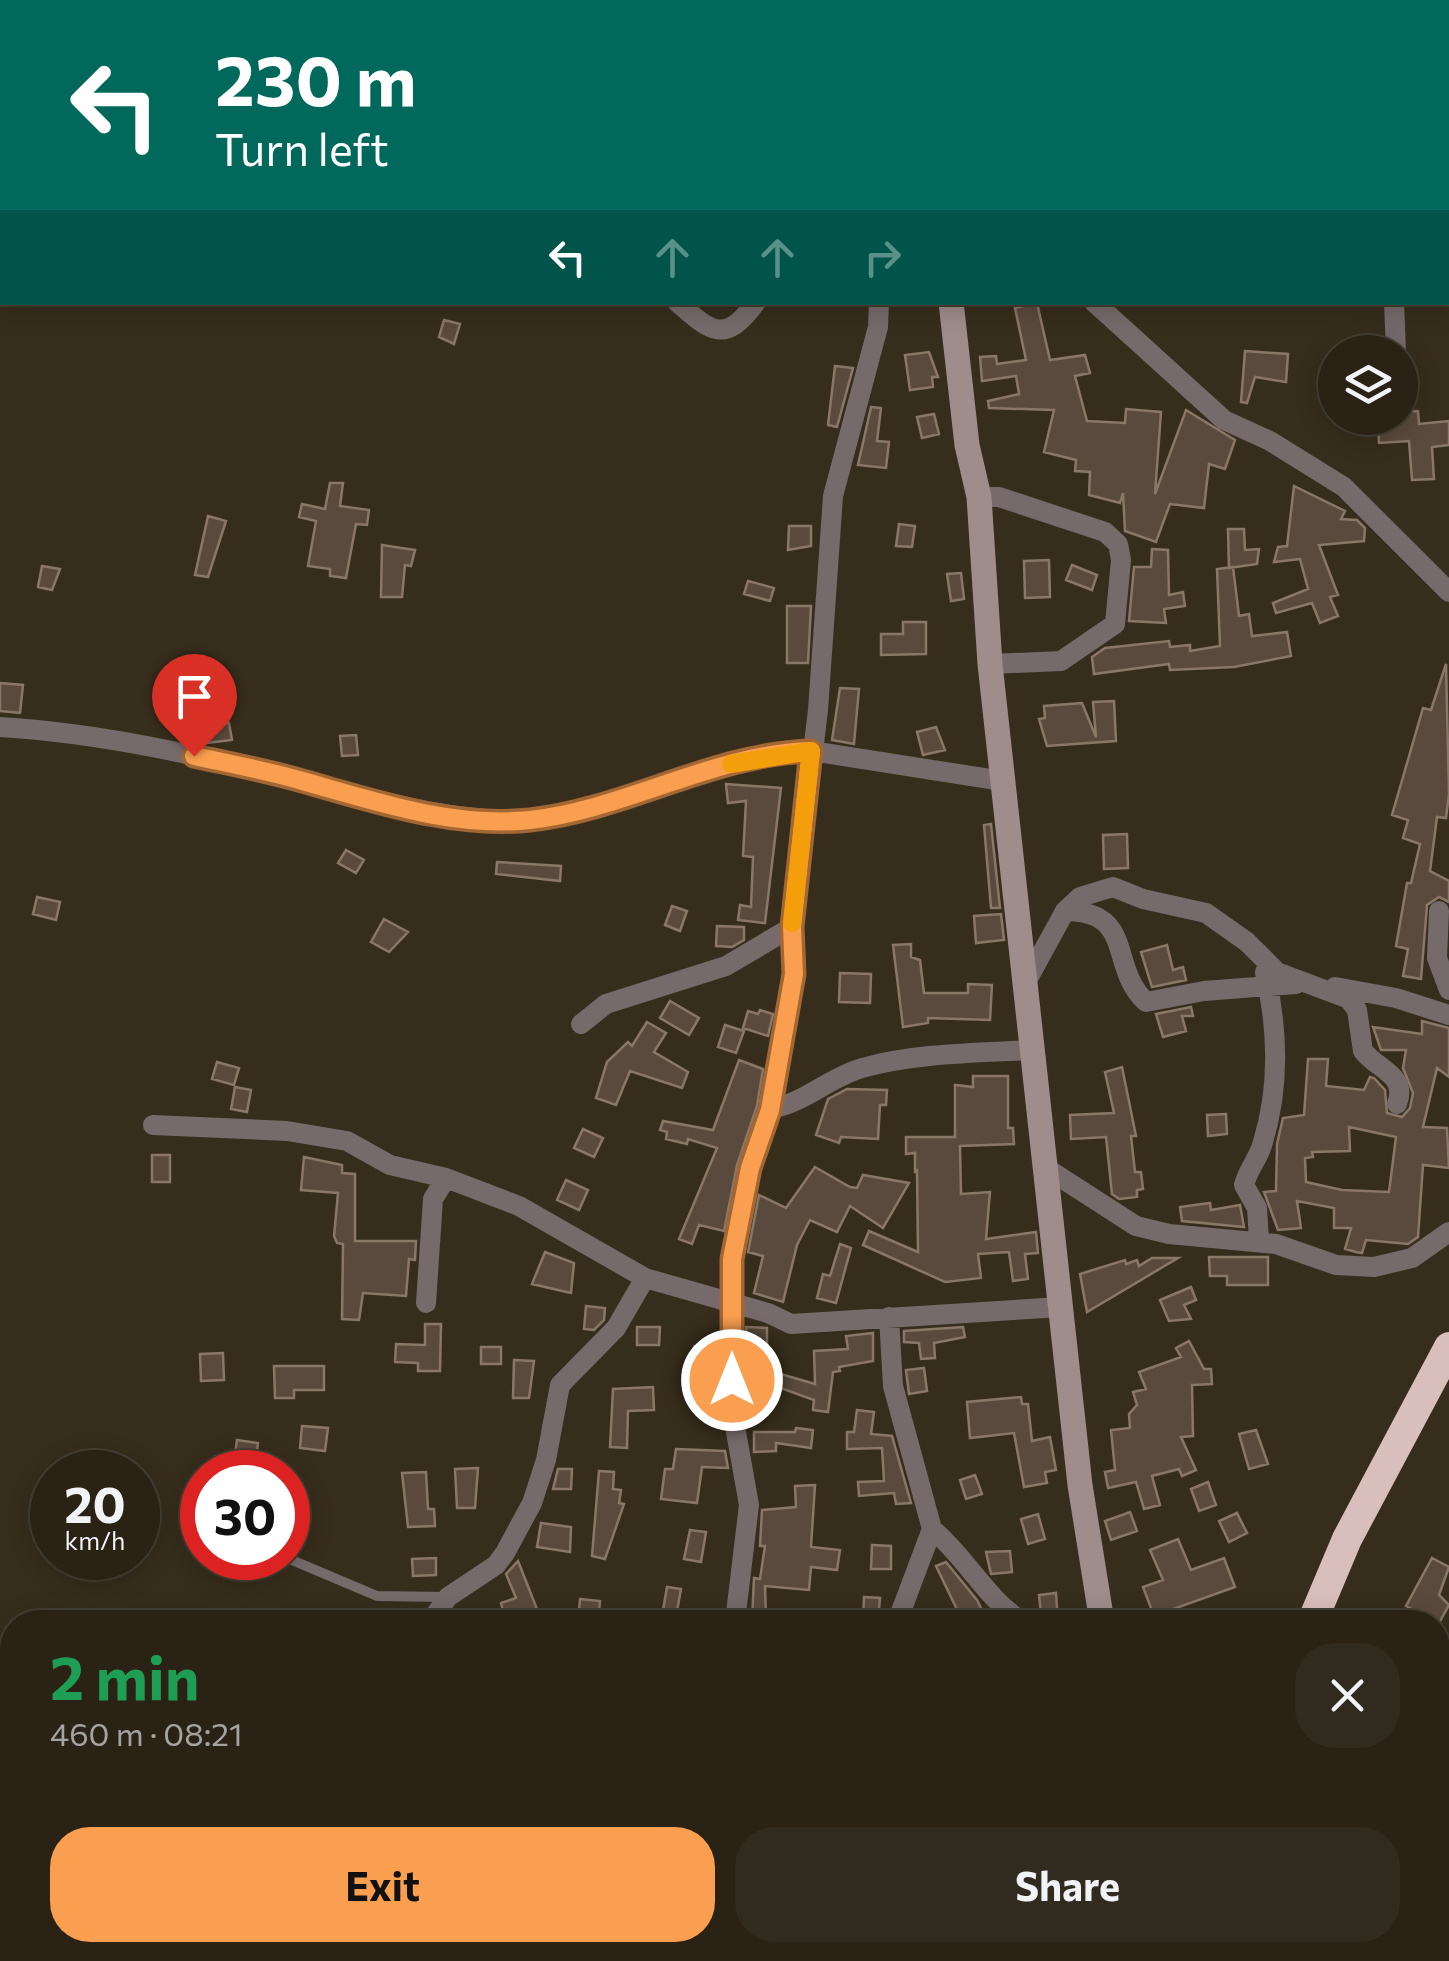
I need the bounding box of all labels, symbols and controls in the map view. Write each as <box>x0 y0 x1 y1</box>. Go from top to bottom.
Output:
text: 230 m <box>215 35 417 120</box>
icon: left <box>50 40 180 170</box>
text: Turn left <box>215 120 389 175</box>
icon: left <box>540 230 595 285</box>
icon: ahead <box>645 230 700 285</box>
icon: ahead <box>750 230 805 285</box>
icon: right <box>855 230 910 285</box>
map controls <box>1318 335 1418 435</box>
button: layers <box>1318 335 1418 435</box>
pin <box>152 654 237 757</box>
icon: arrive <box>167 669 222 724</box>
position arrow <box>680 1328 784 1432</box>
speed limit sign: 30 <box>180 1450 310 1580</box>
text: 20 <box>64 1472 126 1533</box>
text: km/h <box>65 1525 125 1555</box>
text: 2 min <box>50 1639 199 1712</box>
button: close <box>1295 1643 1400 1748</box>
text: 460 m · 08:21 <box>50 1713 243 1753</box>
button: Exit <box>50 1827 715 1942</box>
button: Share <box>735 1827 1400 1942</box>

